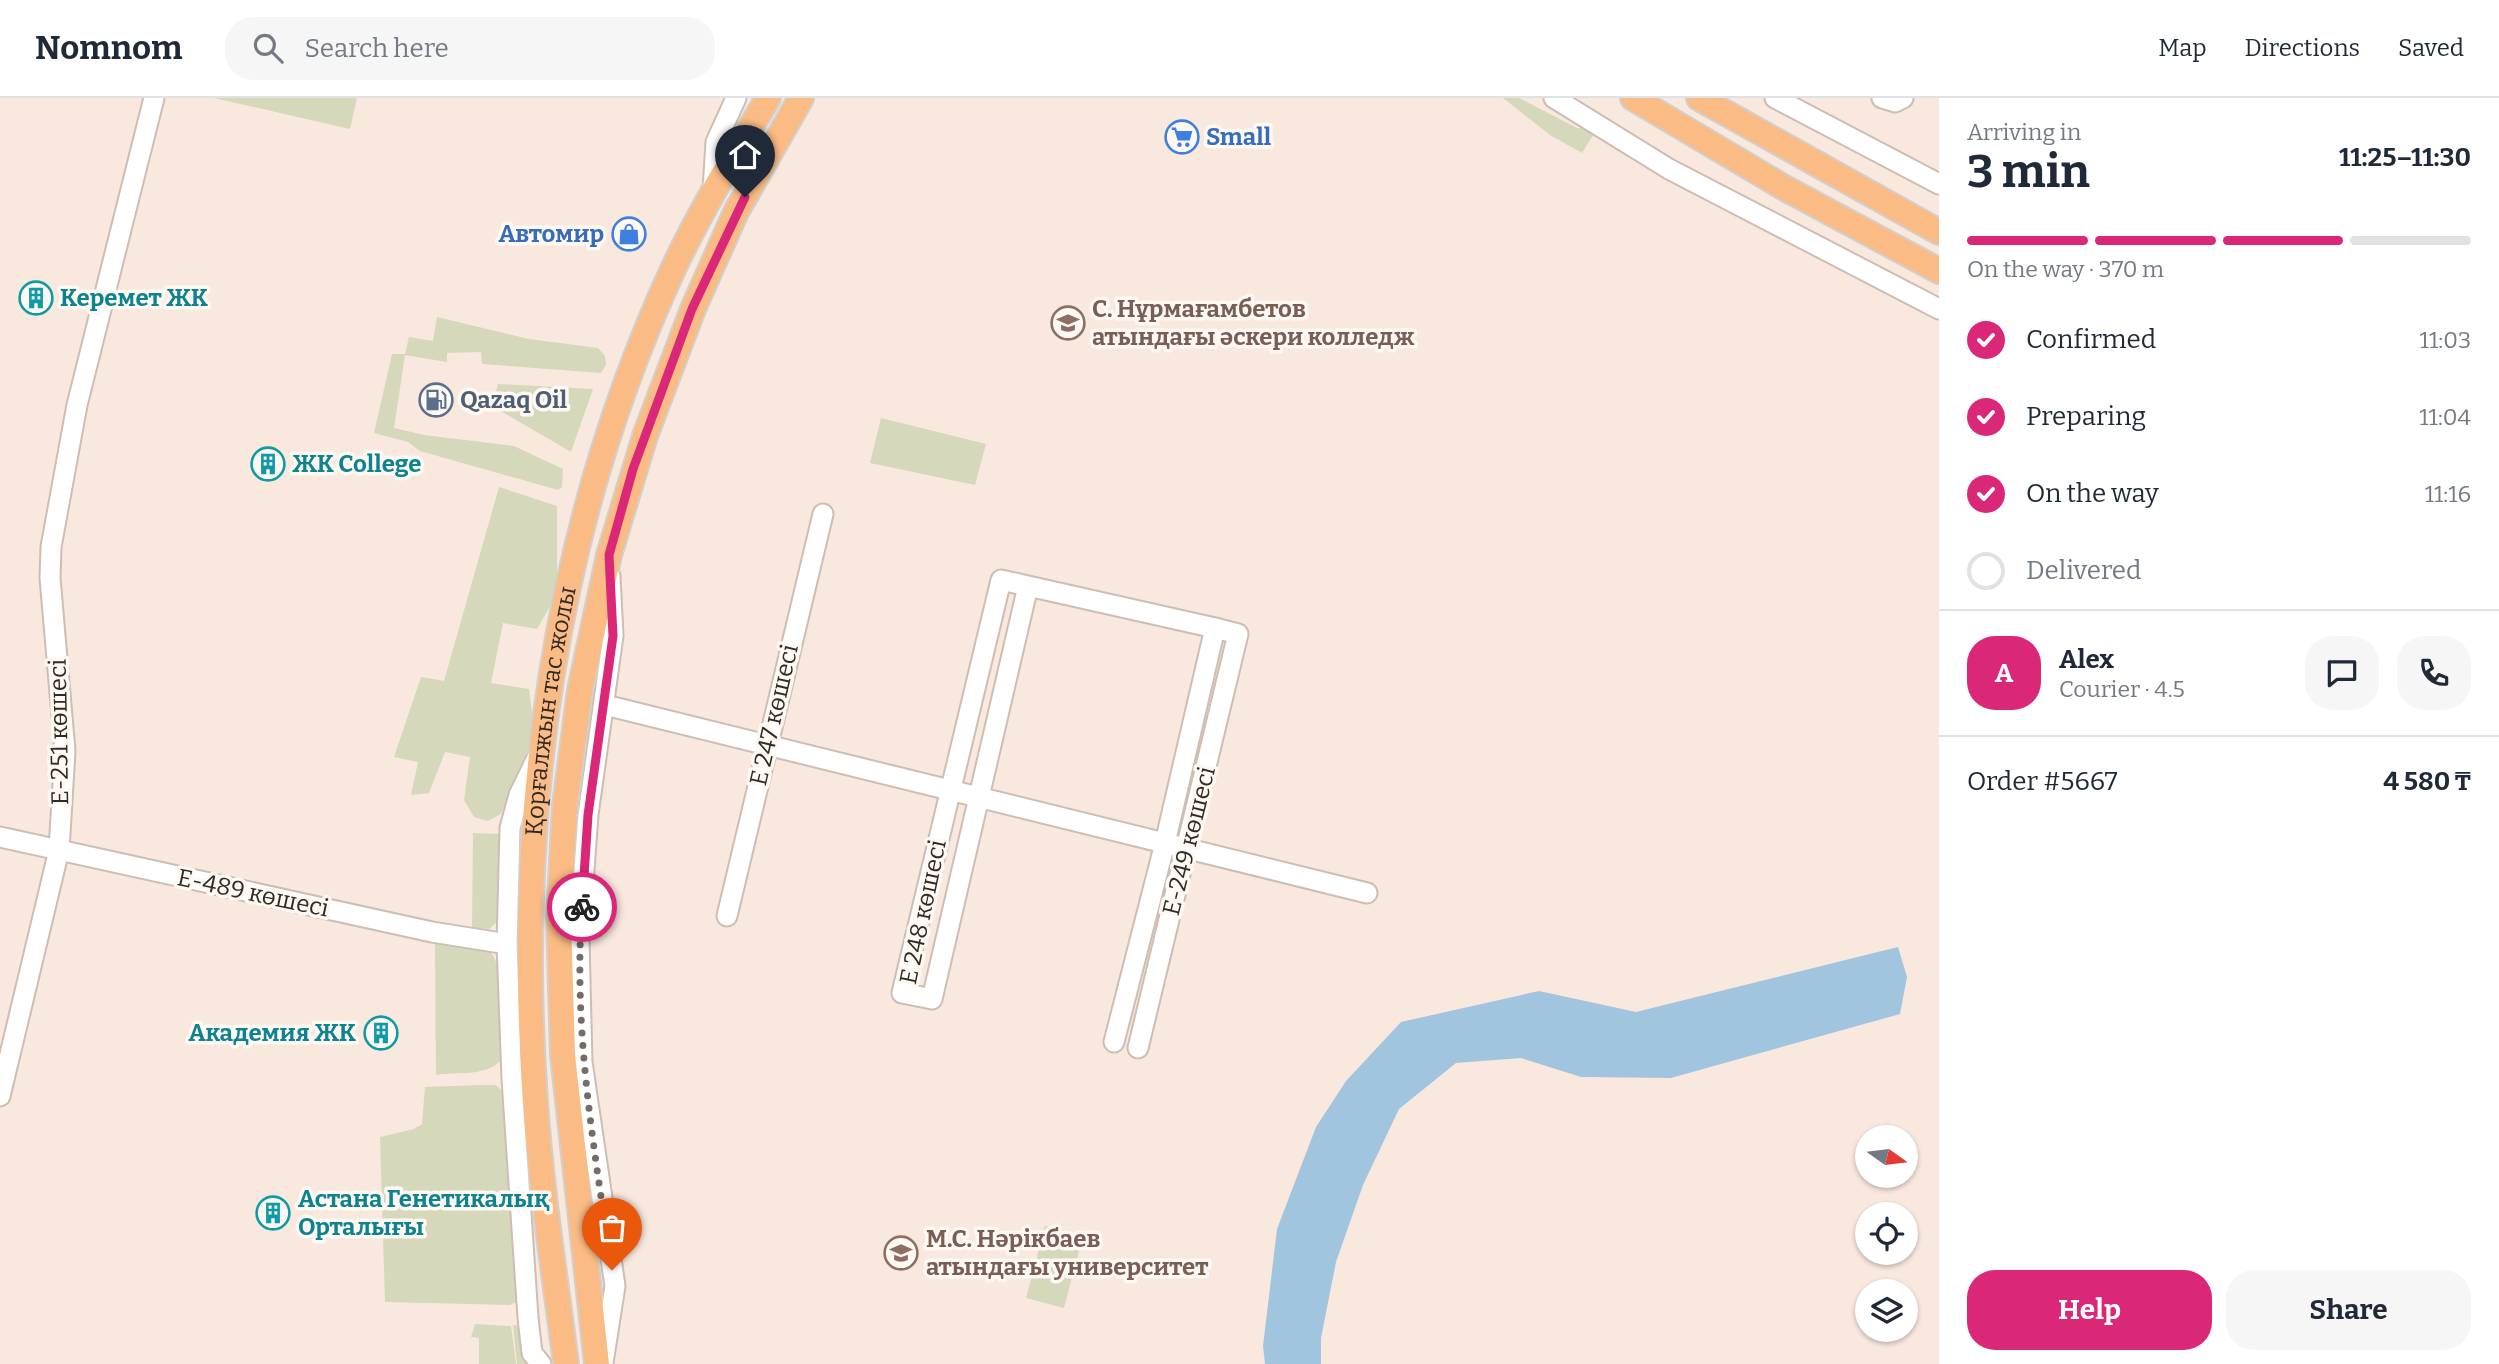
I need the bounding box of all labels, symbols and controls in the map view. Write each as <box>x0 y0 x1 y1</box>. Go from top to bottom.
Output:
search box <box>225 17 715 80</box>
text: Nomnom <box>35 28 183 68</box>
icon: search <box>249 29 287 67</box>
text: Search here <box>305 33 449 64</box>
text: Map <box>2158 34 2207 62</box>
text: Directions <box>2245 34 2360 62</box>
text: Saved <box>2398 34 2464 62</box>
supermarket icon: Small <box>1163 118 1201 156</box>
text: Arriving in <box>1967 118 2081 146</box>
place label: Small <box>1206 123 1272 151</box>
pin <box>715 125 775 197</box>
icon: home <box>726 136 764 174</box>
text: 11:25–11:30 <box>2339 142 2471 173</box>
text: 3 min <box>1967 144 2090 199</box>
shop icon: Автомир <box>610 215 648 253</box>
place label: Автомир <box>498 220 604 248</box>
text: On the way · 370 m <box>1967 255 2164 283</box>
building icon: Керемет ЖК <box>17 279 55 317</box>
place label: Керемет ЖК <box>60 284 208 312</box>
place label: С. Нұрмағамбетов атындағы әскери колледж <box>1092 295 1415 351</box>
school or university icon: С. Нұрмағамбетов атындағы әскери колледж <box>1049 304 1087 342</box>
icon: check <box>1967 321 2005 359</box>
text: Confirmed <box>2026 324 2156 355</box>
text: 11:03 <box>2420 326 2471 354</box>
fuel station icon: Qazaq Oil <box>417 381 455 419</box>
place label: Qazaq Oil <box>460 386 568 414</box>
icon: check <box>1967 398 2005 436</box>
text: Preparing <box>2026 401 2146 432</box>
text: 11:04 <box>2419 403 2471 431</box>
building icon: ЖК College <box>249 445 287 483</box>
place label: ЖК College <box>292 450 421 478</box>
icon: check <box>1967 475 2005 513</box>
text: On the way <box>2026 478 2159 509</box>
text: 11:16 <box>2425 480 2471 508</box>
text: Delivered <box>2026 555 2141 586</box>
street label: Қорғалжын тас жолы <box>520 584 582 837</box>
button: chat <box>2305 636 2379 710</box>
button: phone <box>2397 636 2471 710</box>
street label: Е 247 көшесі <box>744 642 804 788</box>
text: Alex <box>2059 644 2114 675</box>
text: A <box>1995 658 2013 689</box>
street label: Е-251 көшесі <box>44 659 74 805</box>
text: Courier · 4.5 <box>2059 675 2185 703</box>
street label: Е-249 көшесі <box>1157 764 1221 918</box>
text: Order #5667 <box>1967 766 2118 797</box>
text: 4 580 ₸ <box>2383 766 2471 797</box>
street label: Е 248 көшесі <box>894 837 952 987</box>
street label: Е-489 көшесі <box>175 863 331 923</box>
courier <box>547 872 617 942</box>
icon: bike <box>563 888 601 926</box>
building icon: Академия ЖК <box>362 1014 400 1052</box>
place label: Академия ЖК <box>189 1019 356 1047</box>
north arrow <box>1855 1125 1918 1188</box>
map controls <box>1855 1125 1918 1342</box>
place label: Астана Генетикалық Орталығы <box>298 1185 550 1241</box>
building icon: Астана Генетикалық Орталығы <box>254 1194 292 1232</box>
pin <box>582 1198 642 1270</box>
button: locate <box>1855 1202 1918 1265</box>
icon: bag <box>593 1209 631 1247</box>
place label: М.С. Нәрікбаев атындағы университет <box>926 1225 1208 1281</box>
school or university icon: М.С. Нәрікбаев атындағы университет <box>882 1234 920 1272</box>
button: Help <box>1967 1270 2212 1350</box>
button: Share <box>2226 1270 2471 1350</box>
button: layers <box>1855 1279 1918 1342</box>

